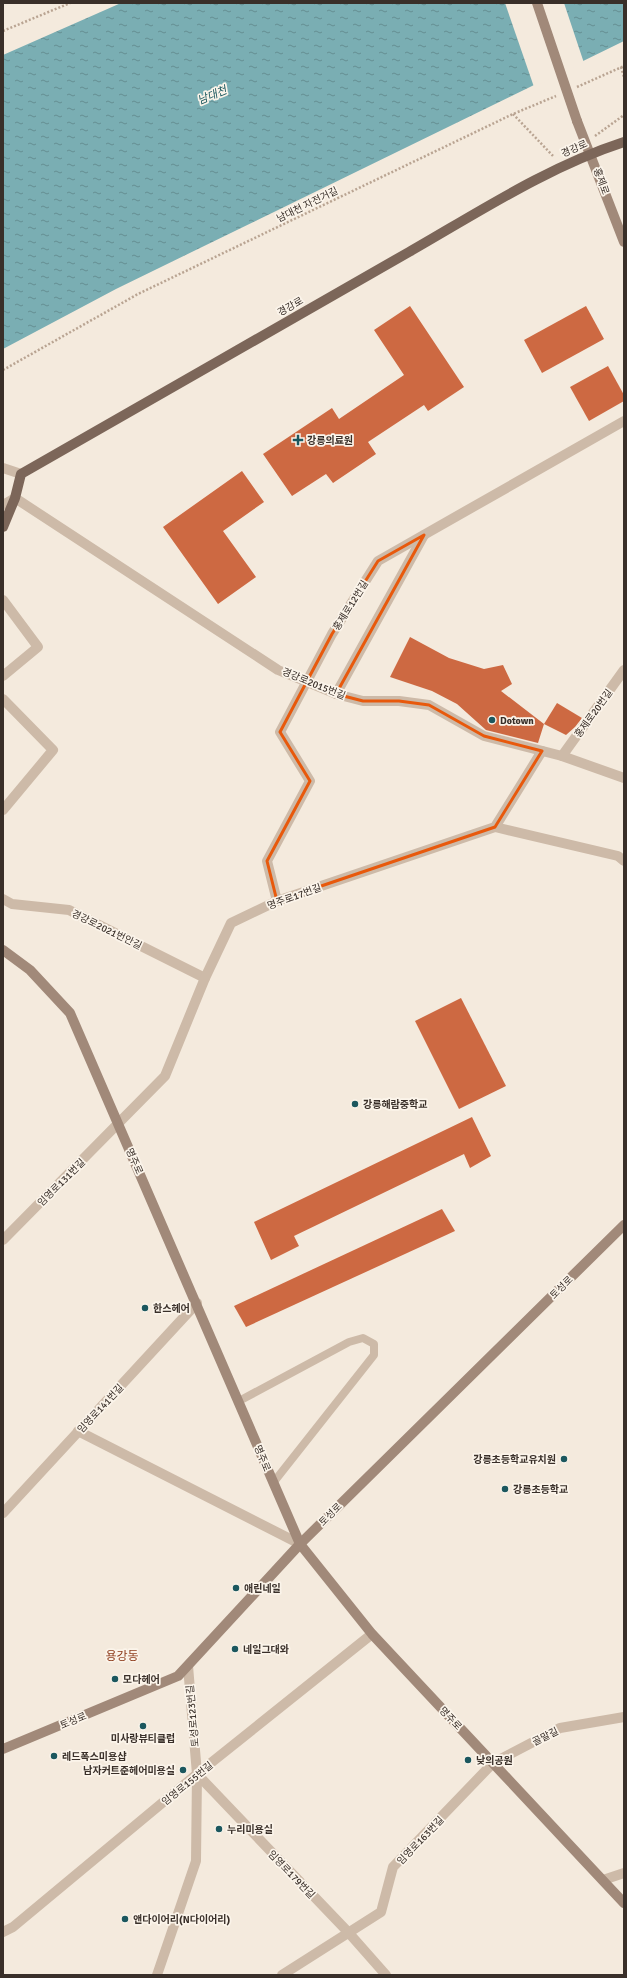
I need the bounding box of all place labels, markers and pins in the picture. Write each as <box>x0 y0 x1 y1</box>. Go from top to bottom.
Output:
marker: 강릉의료원 <box>292 434 304 446</box>
place label: 강릉의료원 <box>307 435 353 447</box>
marker: Dotown <box>487 715 497 725</box>
place label: Dotown <box>500 715 534 727</box>
place label: 강릉해람중학교 <box>363 1098 427 1111</box>
marker: 강릉해람중학교 <box>350 1099 360 1109</box>
marker: 한스헤어 <box>140 1303 150 1313</box>
place label: 한스헤어 <box>153 1303 190 1315</box>
place label: 강릉초등학교유치원 <box>473 1453 556 1466</box>
marker: 강릉초등학교유치원 <box>559 1454 569 1464</box>
place label: 강릉초등학교 <box>513 1483 568 1496</box>
marker: 강릉초등학교 <box>500 1484 510 1494</box>
marker: 애린네일 <box>231 1583 241 1593</box>
place label: 애린네일 <box>244 1583 281 1595</box>
marker: 네일그대와 <box>230 1644 240 1654</box>
place label: 네일그대와 <box>243 1644 289 1656</box>
marker: 모다헤어 <box>110 1674 120 1684</box>
place label: 모다헤어 <box>123 1674 160 1686</box>
marker: 미사랑뷰티클럽 <box>138 1721 148 1731</box>
place label: 미사랑뷰티클럽 <box>111 1733 175 1745</box>
marker: 레드폭스미용샵 <box>49 1751 59 1761</box>
place label: 레드폭스미용샵 <box>62 1751 127 1763</box>
marker: 낮의공원 <box>463 1755 473 1765</box>
place label: 낮의공원 <box>476 1755 513 1767</box>
place label: 남자커트준헤어미용실 <box>83 1765 175 1777</box>
marker: 남자커트준헤어미용실 <box>178 1765 188 1775</box>
marker: 누리미용실 <box>214 1824 224 1834</box>
place label: 누리미용실 <box>227 1824 273 1836</box>
marker: 앤다이어리(N다이어리) <box>120 1914 130 1924</box>
place label: 앤다이어리(N다이어리) <box>133 1914 231 1926</box>

